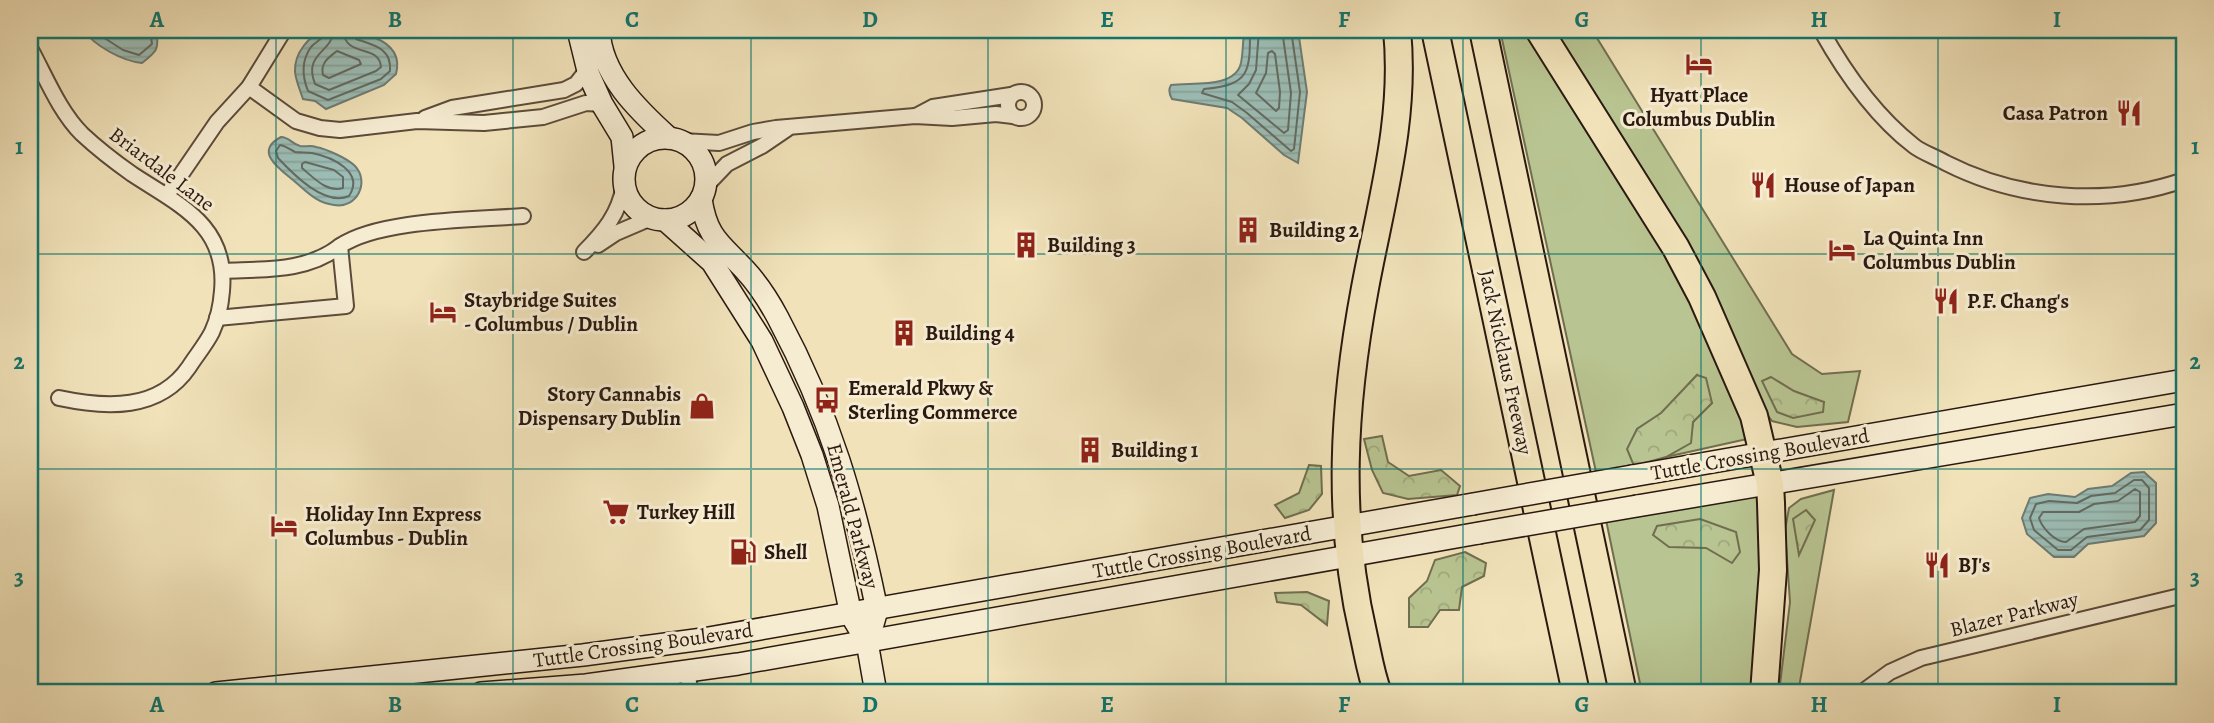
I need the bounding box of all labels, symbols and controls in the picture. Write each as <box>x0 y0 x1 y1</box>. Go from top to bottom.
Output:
text: A <box>149 4 165 35</box>
text: B <box>388 4 402 35</box>
text: C <box>625 4 639 35</box>
text: D <box>862 4 878 35</box>
text: E <box>1100 4 1114 35</box>
text: F <box>1338 4 1351 35</box>
text: G <box>1574 4 1590 35</box>
text: H <box>1810 4 1828 35</box>
text: I <box>2053 4 2061 35</box>
hotel icon: Hyatt Place Columbus Dublin <box>1684 49 1714 79</box>
place label: Hyatt Place Columbus Dublin <box>1623 81 1776 133</box>
restaurant icon: Casa Patron <box>2114 98 2144 128</box>
place label: Casa Patron <box>2003 99 2108 127</box>
street label: Briardale Lane <box>104 120 220 218</box>
text: 1 <box>15 131 23 162</box>
text: 1 <box>2191 131 2199 162</box>
restaurant icon: House of Japan <box>1748 170 1778 200</box>
place label: House of Japan <box>1784 171 1915 199</box>
building icon: Building 2 <box>1233 215 1263 245</box>
place label: Building 2 <box>1269 216 1359 244</box>
place label: La Quinta Inn Columbus Dublin <box>1863 224 2016 276</box>
building icon: Building 3 <box>1011 230 1041 260</box>
place label: Building 3 <box>1047 231 1136 259</box>
hotel icon: La Quinta Inn Columbus Dublin <box>1827 235 1857 265</box>
street label: Jack Nicklaus Freeway <box>1473 267 1539 458</box>
place label: Staybridge Suites - Columbus / Dublin <box>464 286 638 338</box>
restaurant icon: P.F. Chang's <box>1931 286 1961 316</box>
place label: P.F. Chang's <box>1967 287 2069 315</box>
hotel icon: Staybridge Suites - Columbus / Dublin <box>428 297 458 327</box>
building icon: Building 4 <box>889 318 919 348</box>
place label: Building 4 <box>925 319 1015 347</box>
text: 2 <box>13 346 25 377</box>
text: 2 <box>2189 346 2201 377</box>
place label: Emerald Pkwy & Sterling Commerce <box>848 374 1018 426</box>
place label: Story Cannabis Dispensary Dublin <box>518 380 681 432</box>
bus stop icon: Emerald Pkwy & Sterling Commerce <box>812 385 842 415</box>
shop icon: Story Cannabis Dispensary Dublin <box>687 391 717 421</box>
street label: Tuttle Crossing Boulevard <box>1649 421 1872 487</box>
building icon: Building 1 <box>1075 435 1105 465</box>
place label: Building 1 <box>1111 436 1199 464</box>
street label: Emerald Parkway <box>820 440 886 592</box>
supermarket icon: Turkey Hill <box>601 497 631 527</box>
place label: Turkey Hill <box>637 498 735 526</box>
place label: Holiday Inn Express Columbus - Dublin <box>305 500 482 552</box>
hotel icon: Holiday Inn Express Columbus - Dublin <box>269 511 299 541</box>
street label: Tuttle Crossing Boulevard <box>1091 519 1314 585</box>
fuel station icon: Shell <box>728 537 758 567</box>
place label: Shell <box>764 538 808 566</box>
restaurant icon: BJ's <box>1922 550 1952 580</box>
place label: BJ's <box>1958 551 1990 579</box>
text: 3 <box>14 562 24 593</box>
text: 3 <box>2190 562 2200 593</box>
street label: Blazer Parkway <box>1947 584 2082 643</box>
street label: Tuttle Crossing Boulevard <box>531 616 755 674</box>
text: A <box>149 689 165 720</box>
text: B <box>388 689 402 720</box>
text: C <box>625 689 639 720</box>
text: D <box>862 689 878 720</box>
text: E <box>1100 689 1114 720</box>
text: F <box>1338 689 1351 720</box>
text: G <box>1574 689 1590 720</box>
text: H <box>1810 689 1828 720</box>
text: I <box>2053 689 2061 720</box>

